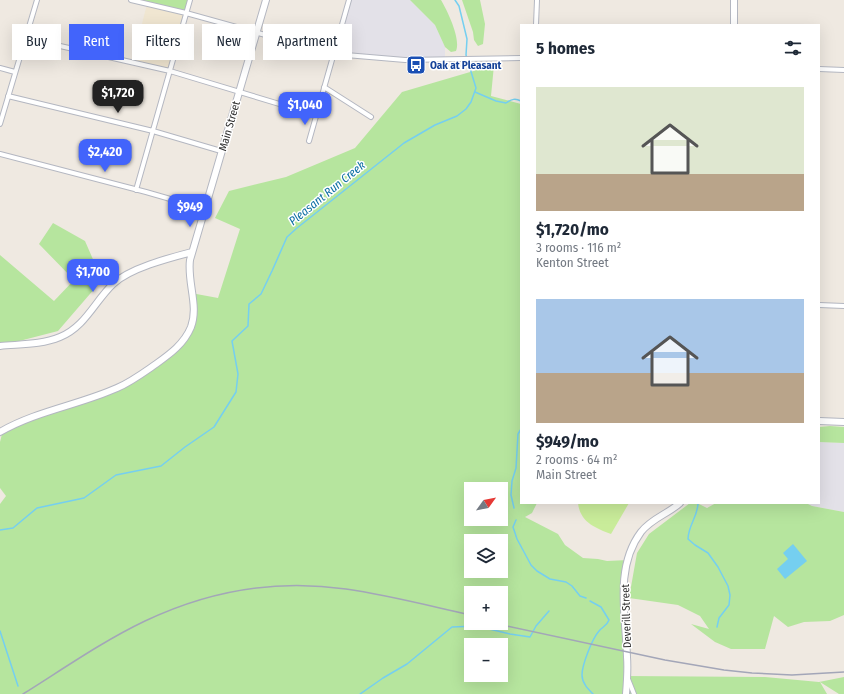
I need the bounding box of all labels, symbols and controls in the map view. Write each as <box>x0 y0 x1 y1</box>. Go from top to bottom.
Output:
chip: Buy <box>12 24 61 60</box>
chip: Rent <box>69 24 124 60</box>
chip: Filters <box>132 24 194 60</box>
chip: New <box>202 24 255 60</box>
chip: Apartment <box>263 24 352 60</box>
icon: filters <box>782 37 804 59</box>
text: 5 homes <box>536 38 595 59</box>
bus stop icon: Oak at Pleasant <box>405 54 427 76</box>
place label: Oak at Pleasant <box>430 59 502 72</box>
pin: $1,720 <box>85 80 151 114</box>
text: $1,720 <box>101 85 135 100</box>
pin: $1,040 <box>272 92 338 126</box>
text: $1,040 <box>287 97 323 112</box>
street label: Main Street <box>216 99 243 153</box>
icon: home <box>634 113 706 185</box>
pin: $2,420 <box>72 139 138 173</box>
text: $2,420 <box>88 144 122 159</box>
water label: Pleasant Run Creek <box>286 158 368 228</box>
pin: $949 <box>166 194 214 228</box>
text: $949 <box>177 199 203 214</box>
text: $1,720/mo <box>536 219 609 240</box>
text: 3 rooms · 116 m² <box>536 240 621 255</box>
text: Kenton Street <box>536 255 609 270</box>
pin: $1,700 <box>60 259 126 293</box>
text: $1,700 <box>76 264 110 279</box>
icon: home <box>634 325 706 397</box>
text: $949/mo <box>536 431 599 452</box>
text: 2 rooms · 64 m² <box>536 452 617 467</box>
text: Main Street <box>536 467 597 482</box>
north arrow <box>464 482 508 526</box>
map controls <box>464 482 508 682</box>
button: layers <box>464 534 508 578</box>
street label: Deverill Street <box>619 583 634 648</box>
button: + <box>464 586 508 630</box>
button: − <box>464 638 508 682</box>

